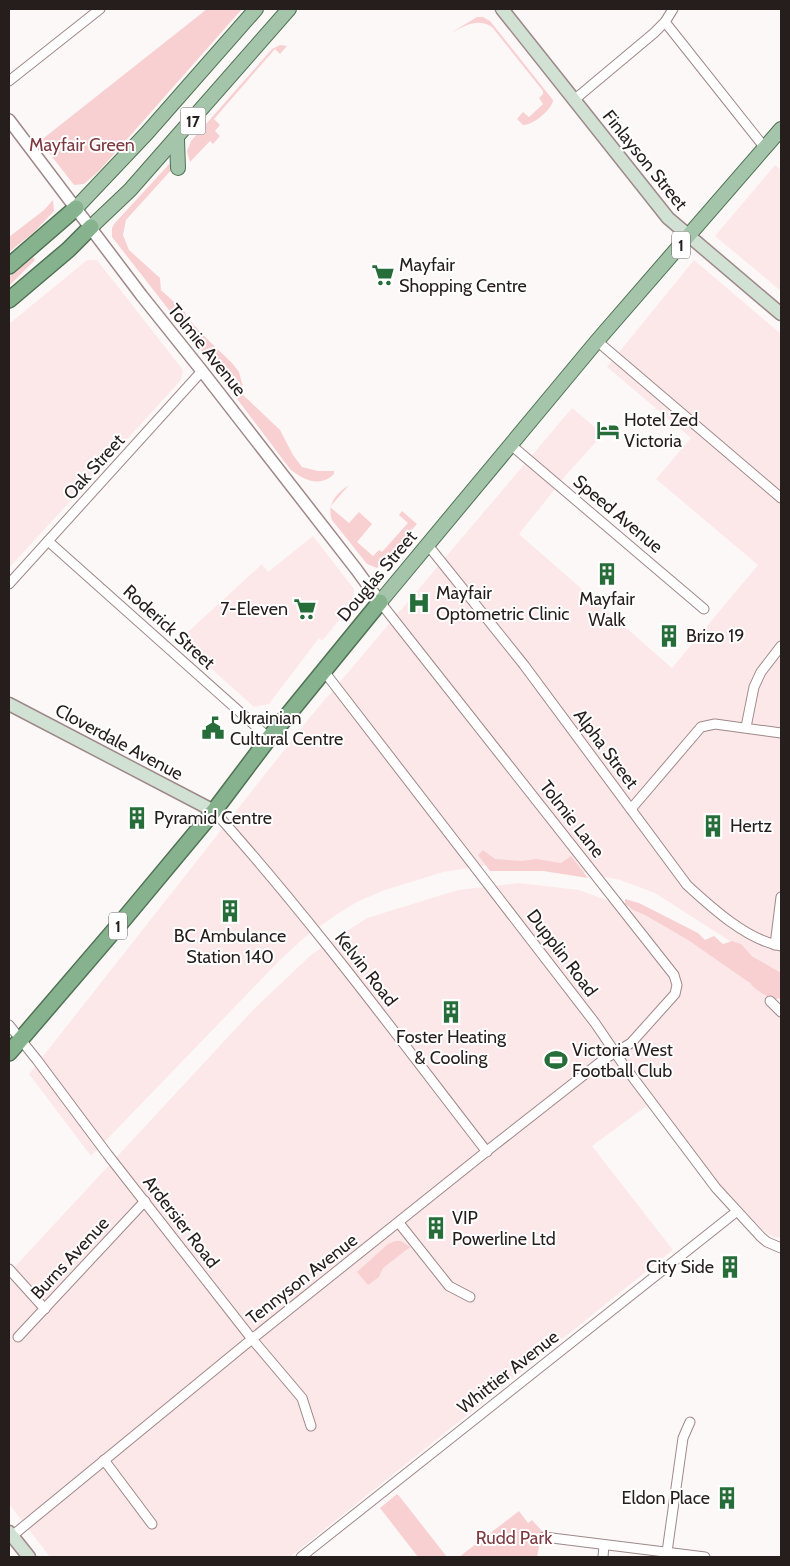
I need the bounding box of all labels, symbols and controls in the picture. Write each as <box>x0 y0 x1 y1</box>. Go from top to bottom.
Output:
street label: Finlayson Street <box>598 106 692 214</box>
road number: 17 <box>180 108 206 134</box>
park label: Mayfair Green <box>29 134 135 156</box>
road number: 1 <box>672 232 690 258</box>
place label: Mayfair Shopping Centre <box>399 254 527 297</box>
supermarket icon: Mayfair Shopping Centre <box>370 262 396 288</box>
street label: Tolmie Avenue <box>163 299 251 401</box>
place label: Hotel Zed Victoria <box>624 409 698 452</box>
hotel icon: Hotel Zed Victoria <box>595 417 621 443</box>
street label: Oak Street <box>59 430 129 504</box>
street label: Speed Avenue <box>569 470 667 558</box>
street label: Douglas Street <box>333 526 421 626</box>
building icon: Mayfair Walk <box>594 561 620 587</box>
street label: Roderick Street <box>119 580 219 674</box>
place label: Mayfair Optometric Clinic <box>436 582 570 625</box>
place label: Mayfair Walk <box>579 588 635 631</box>
hospital icon: Mayfair Optometric Clinic <box>406 590 432 616</box>
supermarket icon: 7-Eleven <box>292 596 318 622</box>
place label: 7-Eleven <box>220 598 288 620</box>
building icon: Brizo 19 <box>656 623 682 649</box>
place label: Brizo 19 <box>686 625 744 647</box>
street label: Cloverdale Avenue <box>51 699 187 785</box>
street label: Alpha Street <box>569 705 643 793</box>
place label: Ukrainian Cultural Centre <box>230 707 343 750</box>
public building icon: Ukrainian Cultural Centre <box>200 715 226 741</box>
street label: Tolmie Lane <box>535 776 609 862</box>
building icon: Pyramid Centre <box>124 805 150 831</box>
place label: Pyramid Centre <box>154 807 272 829</box>
building icon: Hertz <box>700 813 726 839</box>
place label: Hertz <box>730 815 772 837</box>
building icon: BC Ambulance Station 140 <box>217 898 243 924</box>
street label: Dupplin Road <box>522 905 602 1001</box>
road number: 1 <box>109 912 127 939</box>
place label: BC Ambulance Station 140 <box>174 925 286 968</box>
street label: Kelvin Road <box>330 927 402 1011</box>
building icon: Foster Heating & Cooling <box>438 999 464 1025</box>
place label: Foster Heating & Cooling <box>396 1026 507 1069</box>
place label: Victoria West Football Club <box>572 1039 673 1082</box>
sports icon: Victoria West Football Club <box>543 1047 569 1073</box>
street label: Ardersier Road <box>138 1172 224 1272</box>
place label: VIP Powerline Ltd <box>452 1207 556 1250</box>
street label: Burns Avenue <box>26 1212 114 1304</box>
building icon: VIP Powerline Ltd <box>423 1215 449 1241</box>
street label: Tennyson Avenue <box>242 1229 362 1329</box>
building icon: City Side <box>717 1254 743 1280</box>
place label: City Side <box>646 1256 714 1278</box>
street label: Whittier Avenue <box>453 1326 563 1418</box>
building icon: Eldon Place <box>714 1485 740 1511</box>
place label: Eldon Place <box>622 1487 710 1509</box>
park label: Rudd Park <box>476 1527 553 1549</box>

